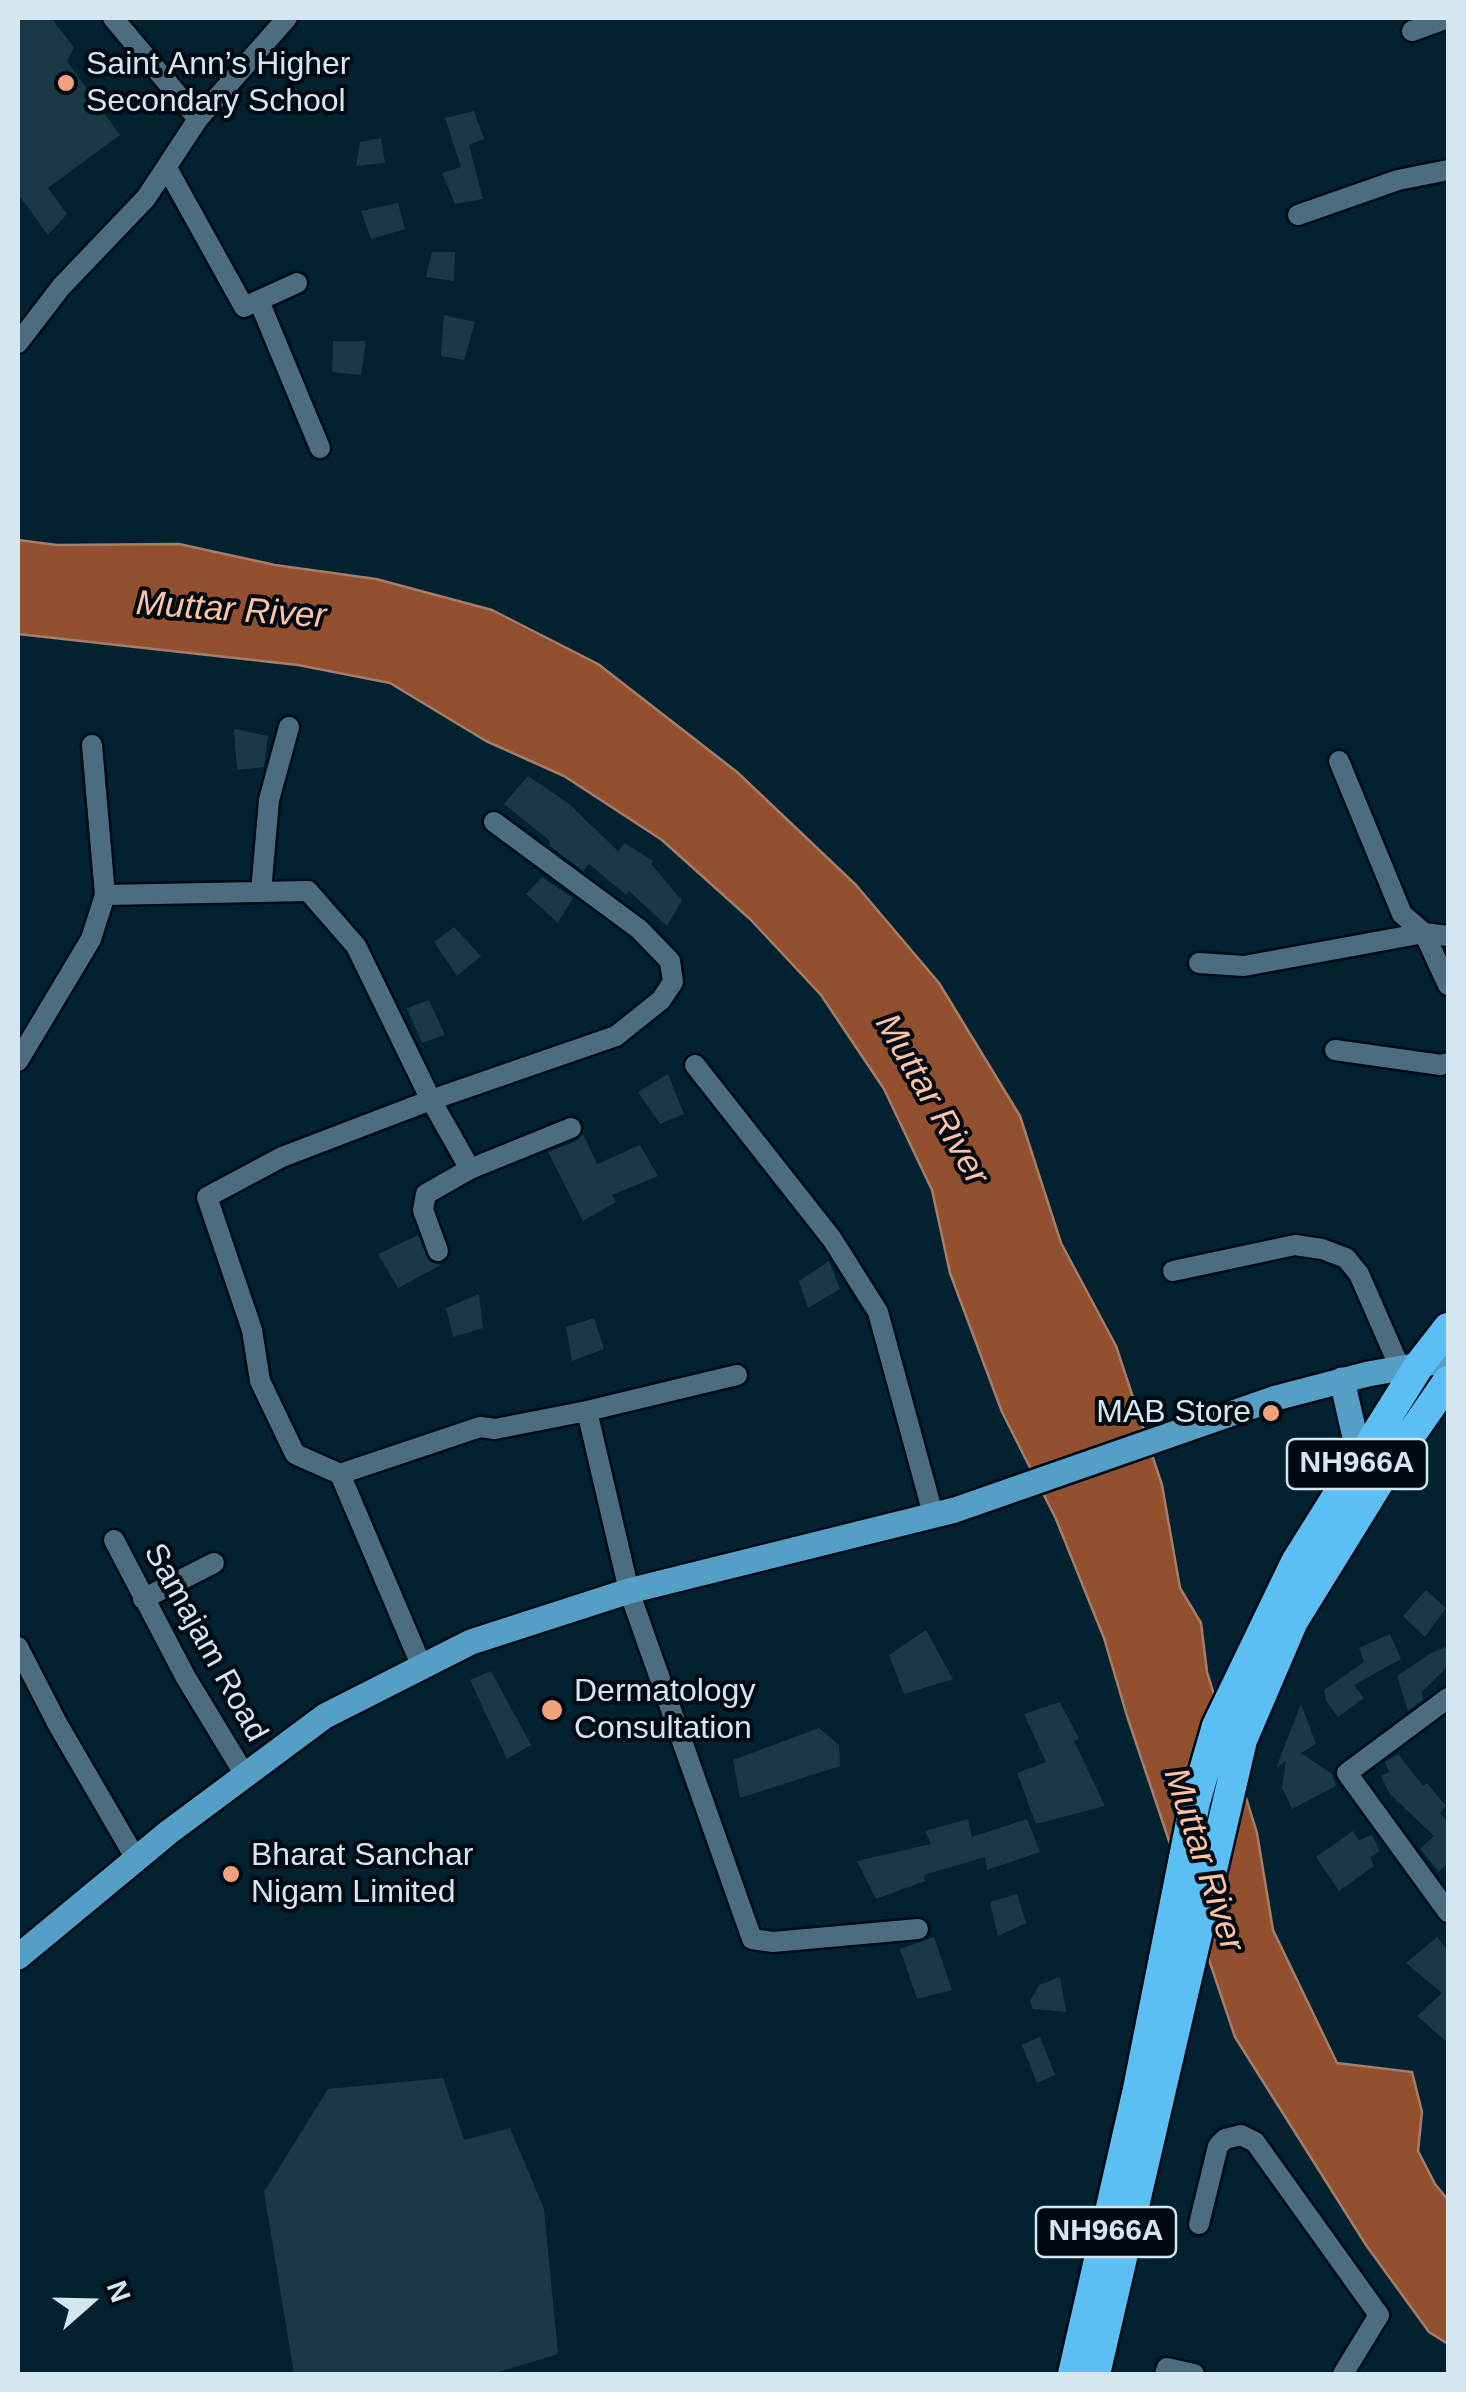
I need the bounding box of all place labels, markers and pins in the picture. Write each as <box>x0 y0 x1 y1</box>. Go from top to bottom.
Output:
place label: Saint Ann’s Higher Secondary School <box>86 46 350 121</box>
marker: Saint Ann’s Higher Secondary School <box>55 72 77 94</box>
place label: MAB Store <box>1096 1394 1251 1432</box>
marker: MAB Store <box>1260 1402 1282 1424</box>
place label: Dermatology Consultation <box>574 1673 755 1748</box>
marker: Dermatology Consultation <box>539 1697 565 1723</box>
place label: Bharat Sanchar Nigam Limited <box>251 1837 473 1912</box>
marker: Bharat Sanchar Nigam Limited <box>220 1863 242 1885</box>

